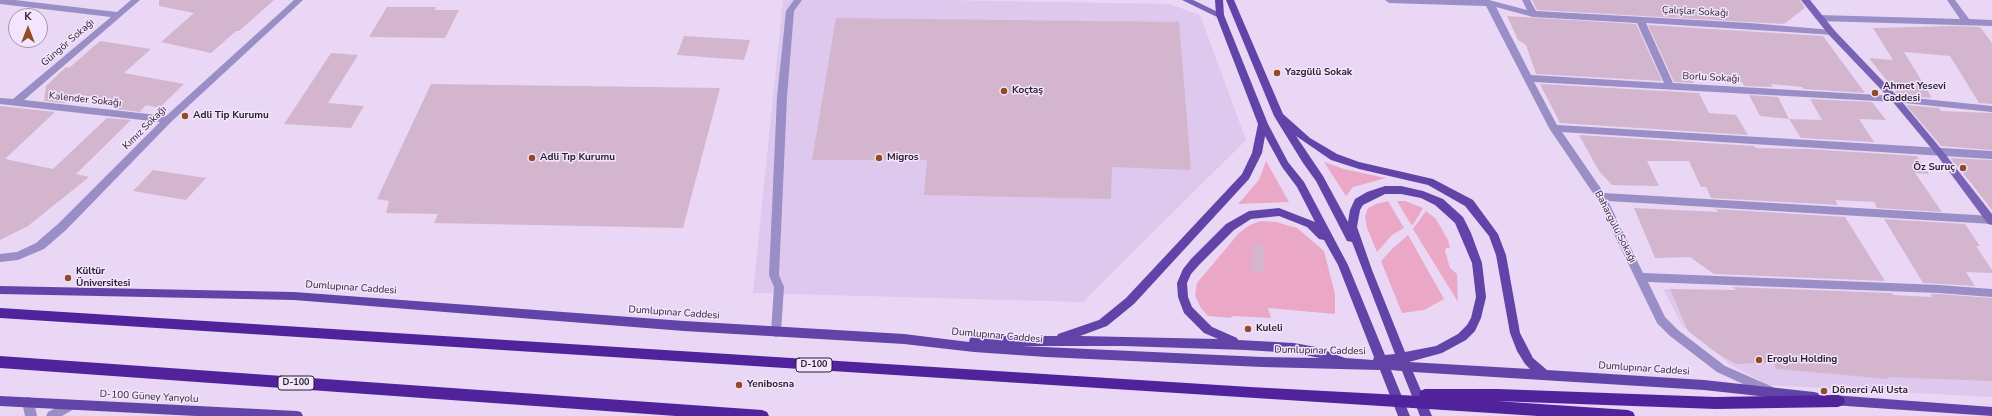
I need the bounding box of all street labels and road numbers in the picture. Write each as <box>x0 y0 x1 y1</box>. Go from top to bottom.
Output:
street label: Çalışlar Sokağı <box>1661 4 1729 20</box>
street label: Güngör Sokağı <box>39 17 97 69</box>
street label: Borlu Sokağı <box>1682 71 1740 85</box>
street label: Kalender Sokağı <box>48 90 122 110</box>
street label: Kımız Sokağı <box>121 104 169 152</box>
street label: Bahargülü Sokağı <box>1592 189 1638 265</box>
street label: Dumlupınar Caddesi <box>305 279 397 297</box>
street label: Dumlupınar Caddesi <box>628 304 720 322</box>
street label: Dumlupınar Caddesi <box>951 326 1043 346</box>
street label: Dumlupınar Caddesi <box>1274 344 1366 358</box>
road number: D-100 <box>796 358 832 372</box>
street label: Dumlupınar Caddesi <box>1598 360 1690 378</box>
road number: D-100 <box>278 376 314 390</box>
street label: D-100 Güney Yanyolu <box>99 388 199 406</box>

